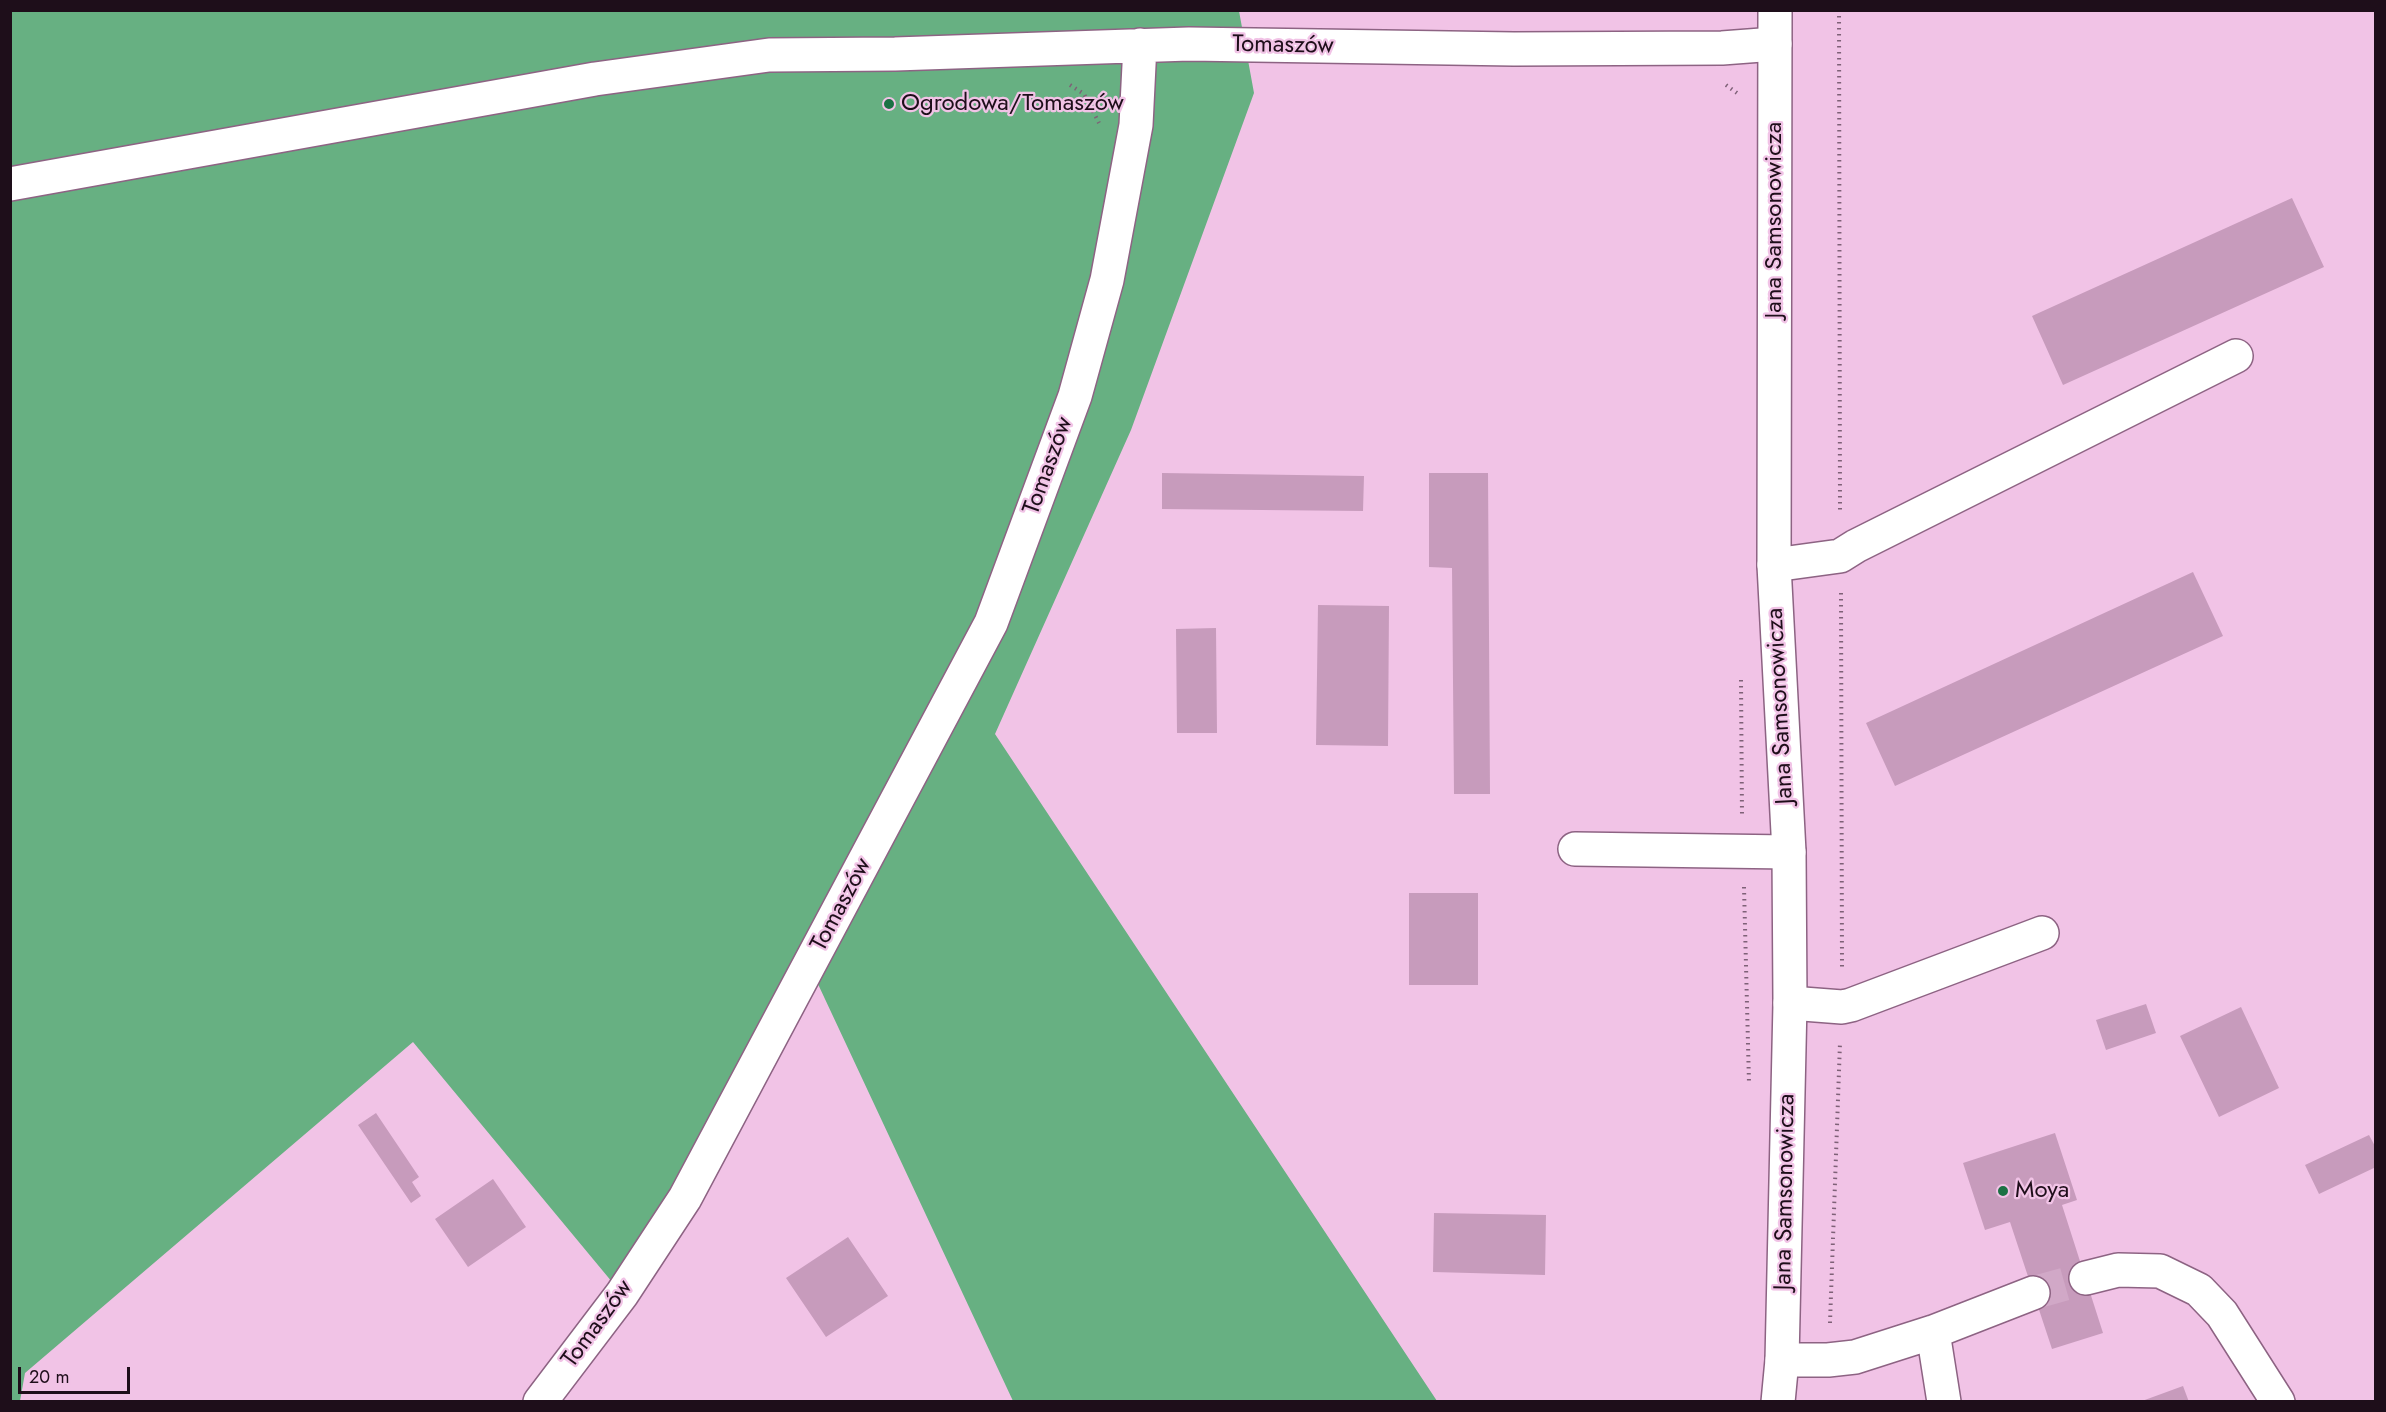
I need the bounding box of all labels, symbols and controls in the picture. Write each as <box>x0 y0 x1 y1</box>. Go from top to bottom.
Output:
street label: Tomaszów <box>1232 31 1334 61</box>
place label: Ogrodowa/Tomaszów <box>901 90 1124 118</box>
marker: Ogrodowa/Tomaszów <box>882 97 896 111</box>
street label: Jana Samsonowicza <box>1761 122 1789 318</box>
street label: Tomaszów <box>1018 413 1080 519</box>
street label: Jana Samsonowicza <box>1761 607 1801 805</box>
street label: Tomaszów <box>805 853 879 957</box>
street label: Jana Samsonowicza <box>1770 1093 1802 1291</box>
place label: Moya <box>2015 1177 2069 1205</box>
marker: Moya <box>1996 1184 2010 1198</box>
street label: Tomaszów <box>557 1274 639 1374</box>
scale bar <box>21 1355 134 1393</box>
text: 20 m <box>29 1364 69 1390</box>

